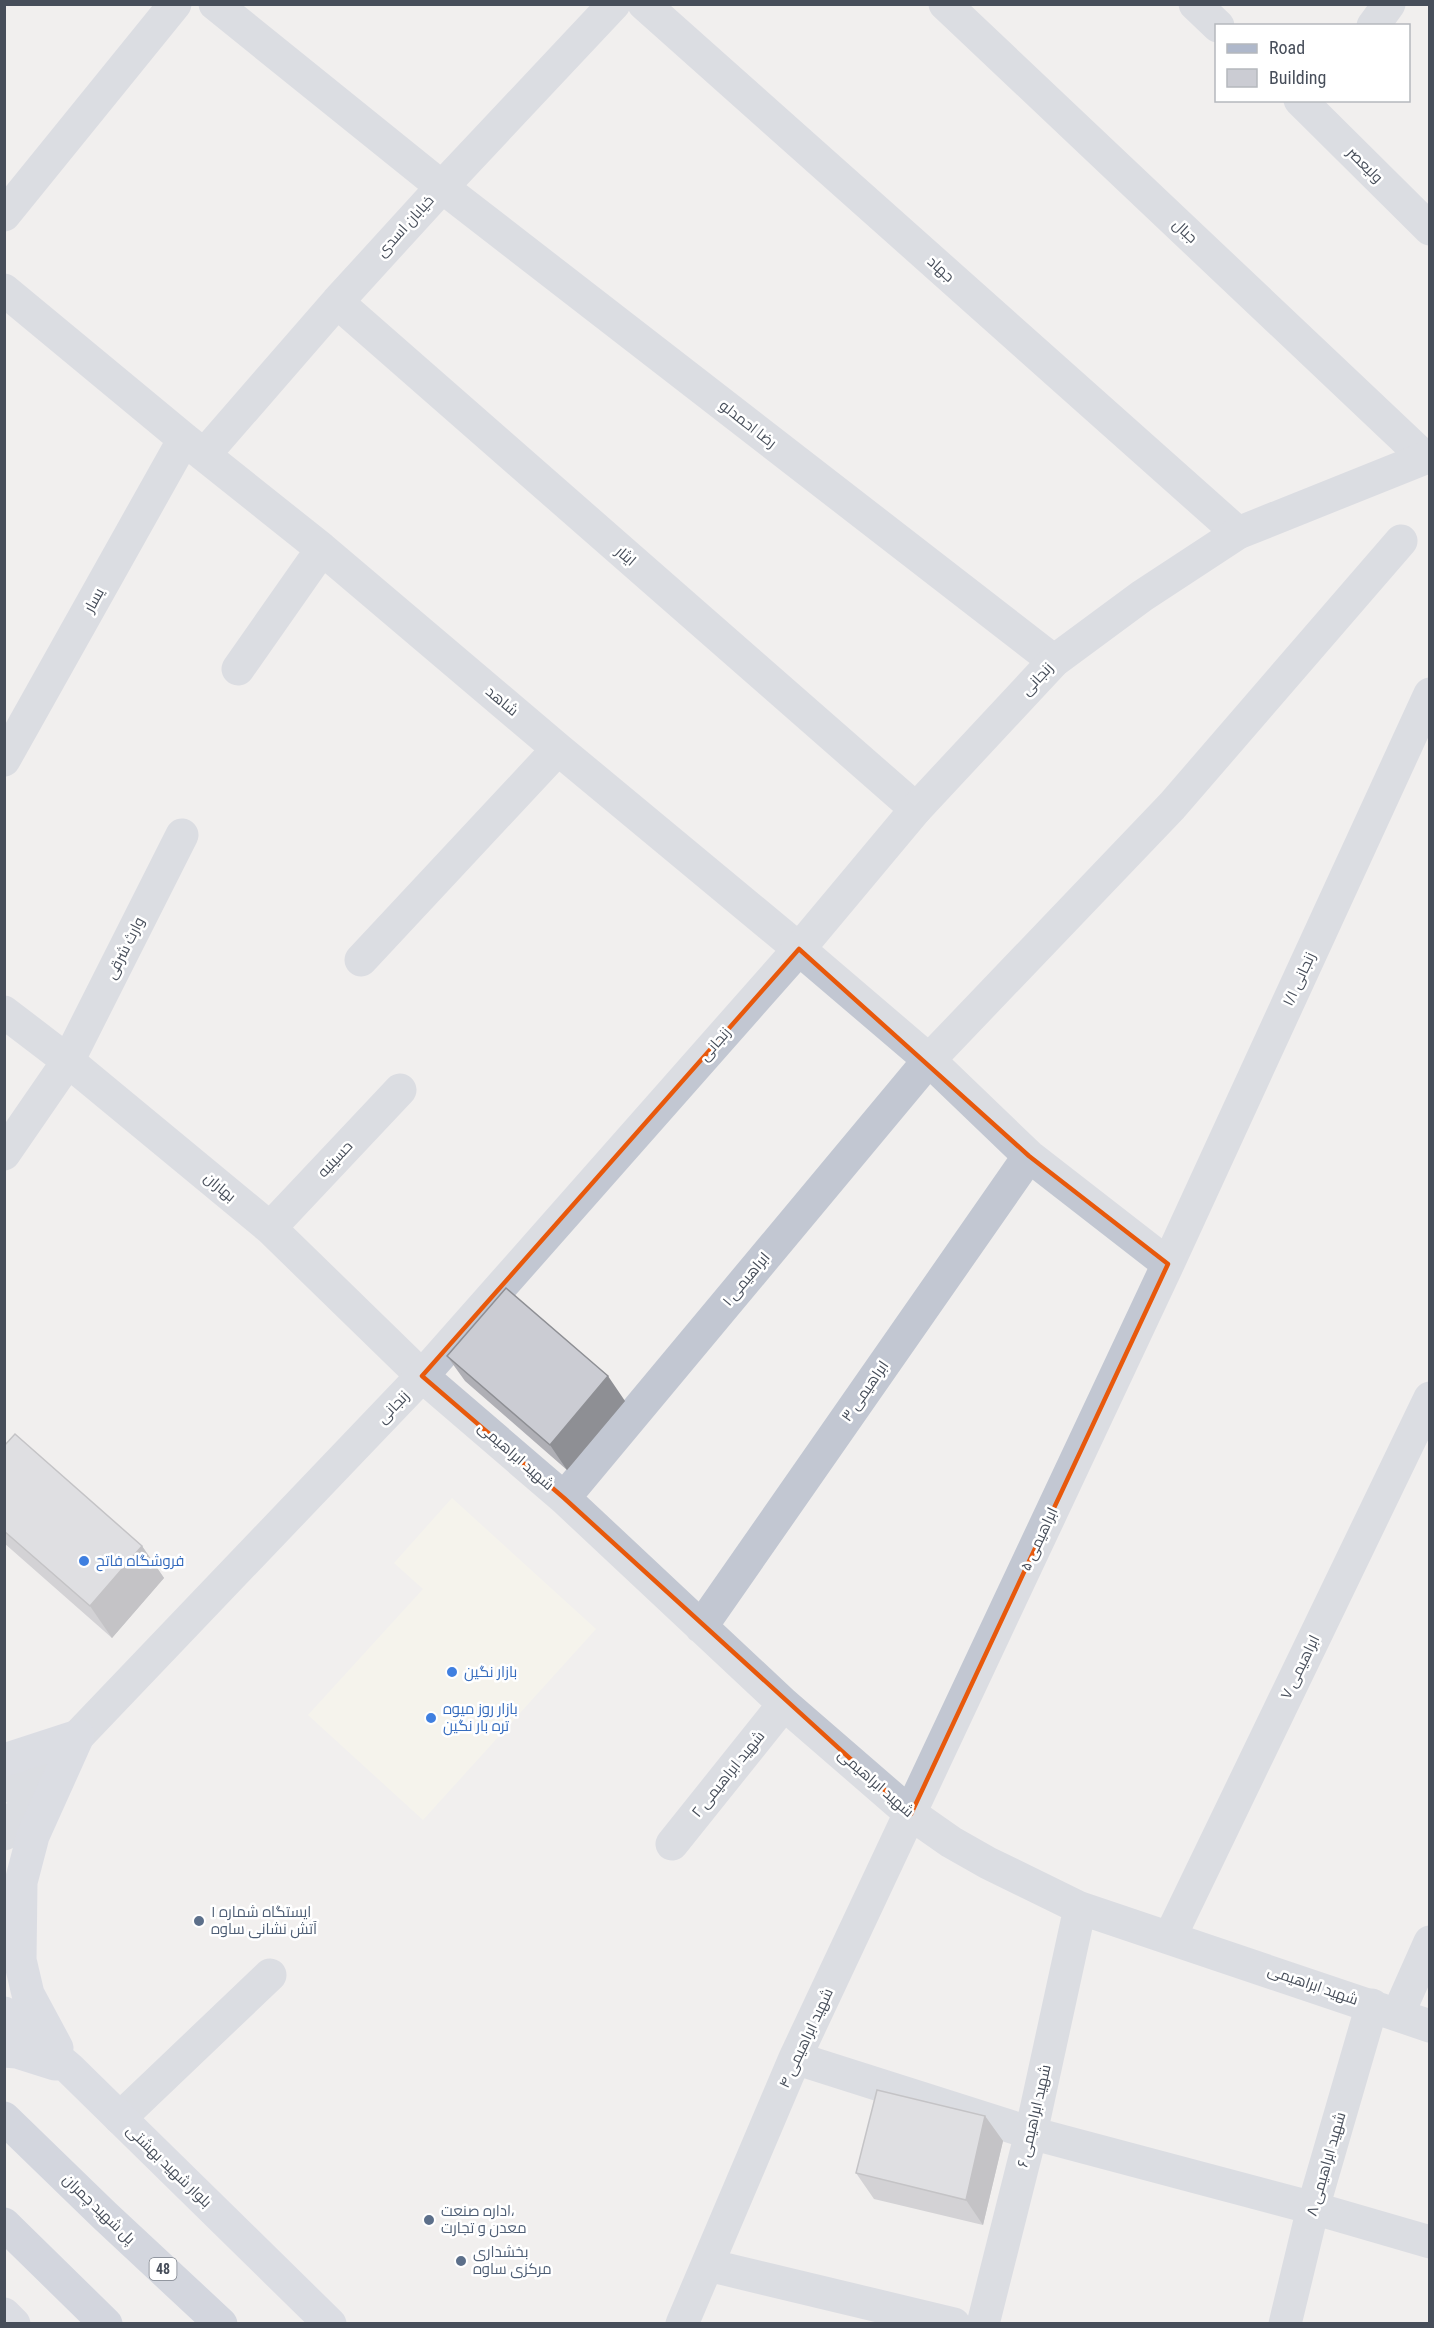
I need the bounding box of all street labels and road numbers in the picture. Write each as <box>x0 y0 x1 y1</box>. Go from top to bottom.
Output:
street label: ولیعصر <box>1343 143 1387 187</box>
street label: خیابان اسدی <box>373 191 438 261</box>
street label: جبال <box>1169 215 1201 247</box>
street label: جهاد <box>923 252 958 286</box>
street label: رضا احمدلو <box>716 396 780 452</box>
street label: ایثار <box>611 542 640 570</box>
street label: یسار <box>80 585 108 616</box>
street label: زنجانی <box>1017 659 1058 700</box>
street label: شاهد <box>482 682 522 720</box>
street label: وارث شرقی <box>102 914 149 983</box>
street label: زنجانی ۱/۱ <box>1279 949 1320 1009</box>
street label: زنجانی <box>696 1023 735 1065</box>
street label: حسینیه <box>314 1137 356 1181</box>
street label: بهاران <box>200 1168 240 1206</box>
street label: ابراهیمی ۱ <box>718 1249 774 1310</box>
street label: ابراهیمی ۳ <box>838 1357 893 1425</box>
street label: زنجانی <box>373 1387 414 1428</box>
street label: شهید ابراهیمی <box>474 1418 558 1495</box>
street label: ابراهیمی ۵ <box>1016 1504 1062 1574</box>
street label: ابراهیمی ۷ <box>1277 1632 1324 1702</box>
street label: شهید ابراهیمی ۲ <box>688 1727 769 1821</box>
street label: شهید ابراهیمی <box>834 1745 918 1822</box>
street label: شهید ابراهیمی <box>1265 1961 1361 2010</box>
street label: شهید ابراهیمی ۴ <box>775 1985 838 2091</box>
street label: شهید ابراهیمی ۶ <box>1013 2063 1056 2169</box>
street label: شهید ابراهیمی ۸ <box>1303 2110 1350 2218</box>
street label: بلوار شهید بهشتی <box>122 2121 215 2212</box>
street label: پل شهید چمران <box>59 2170 139 2249</box>
road number: 48 <box>150 2258 176 2280</box>

